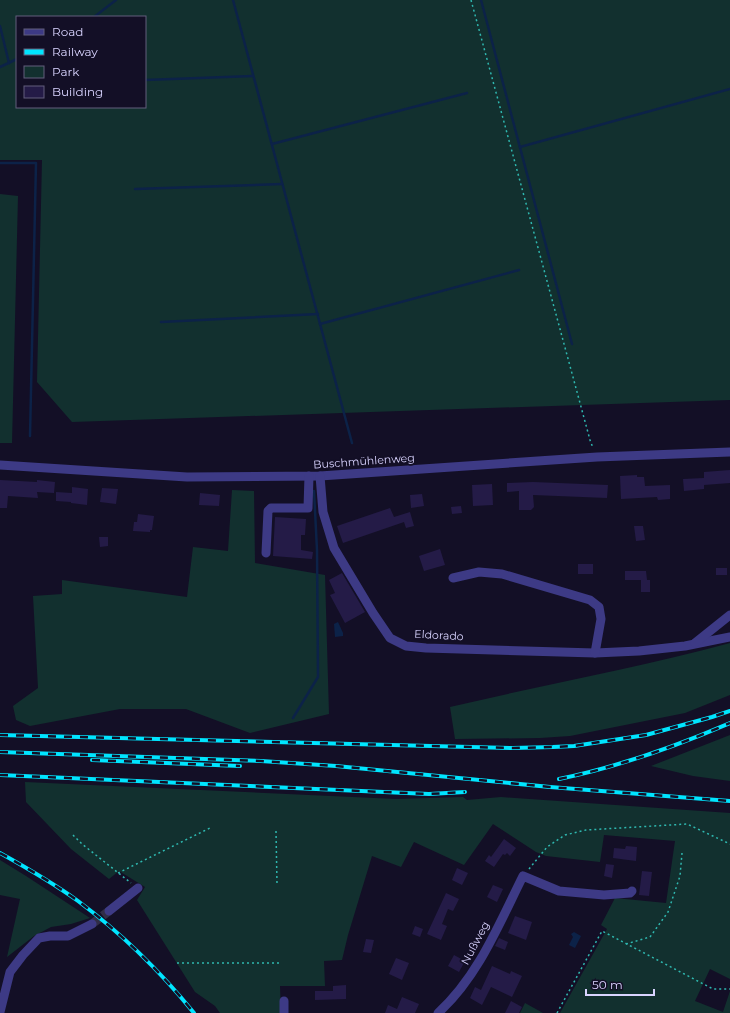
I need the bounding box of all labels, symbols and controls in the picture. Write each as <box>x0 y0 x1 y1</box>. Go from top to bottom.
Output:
legend <box>16 16 146 108</box>
text: Road <box>52 24 83 39</box>
text: Railway <box>52 44 98 59</box>
text: Park <box>52 64 80 79</box>
text: Building <box>52 84 103 99</box>
street label: Buschmühlenweg <box>313 450 415 472</box>
street label: Eldorado <box>414 627 464 643</box>
street label: Nußweg <box>458 919 492 967</box>
scale bar <box>586 971 654 997</box>
text: 50 m <box>592 977 623 992</box>

